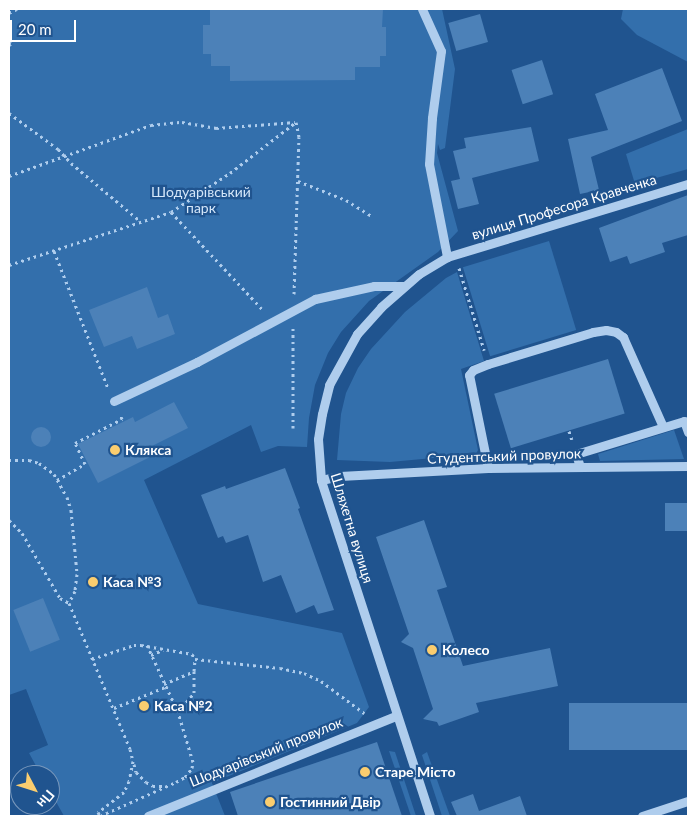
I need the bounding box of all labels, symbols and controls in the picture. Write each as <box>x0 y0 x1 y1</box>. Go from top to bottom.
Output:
scale bar <box>12 10 79 42</box>
text: 20 m <box>18 20 52 38</box>
street label: вулиця Професора Кравченка <box>470 171 658 243</box>
park label: Шодуарівський парк <box>151 184 251 216</box>
place label: Клякса <box>125 442 171 458</box>
marker: Клякса <box>109 444 121 456</box>
street label: Студентський провулок <box>427 445 581 467</box>
street label: Шляхетна вулиця <box>327 471 377 585</box>
place label: Каса №3 <box>103 574 162 590</box>
marker: Каса №3 <box>87 576 99 588</box>
place label: Колесо <box>442 642 490 658</box>
marker: Колесо <box>426 644 438 656</box>
place label: Каса №2 <box>154 698 213 714</box>
marker: Каса №2 <box>138 700 150 712</box>
street label: Шодуарівський провулок <box>187 714 345 790</box>
place label: Старе Місто <box>375 764 455 780</box>
north arrow <box>10 765 60 815</box>
marker: Старе Місто <box>359 766 371 778</box>
text: Пн <box>34 787 59 812</box>
place label: Гостинний Двір <box>280 794 381 810</box>
marker: Гостинний Двір <box>264 796 276 808</box>

